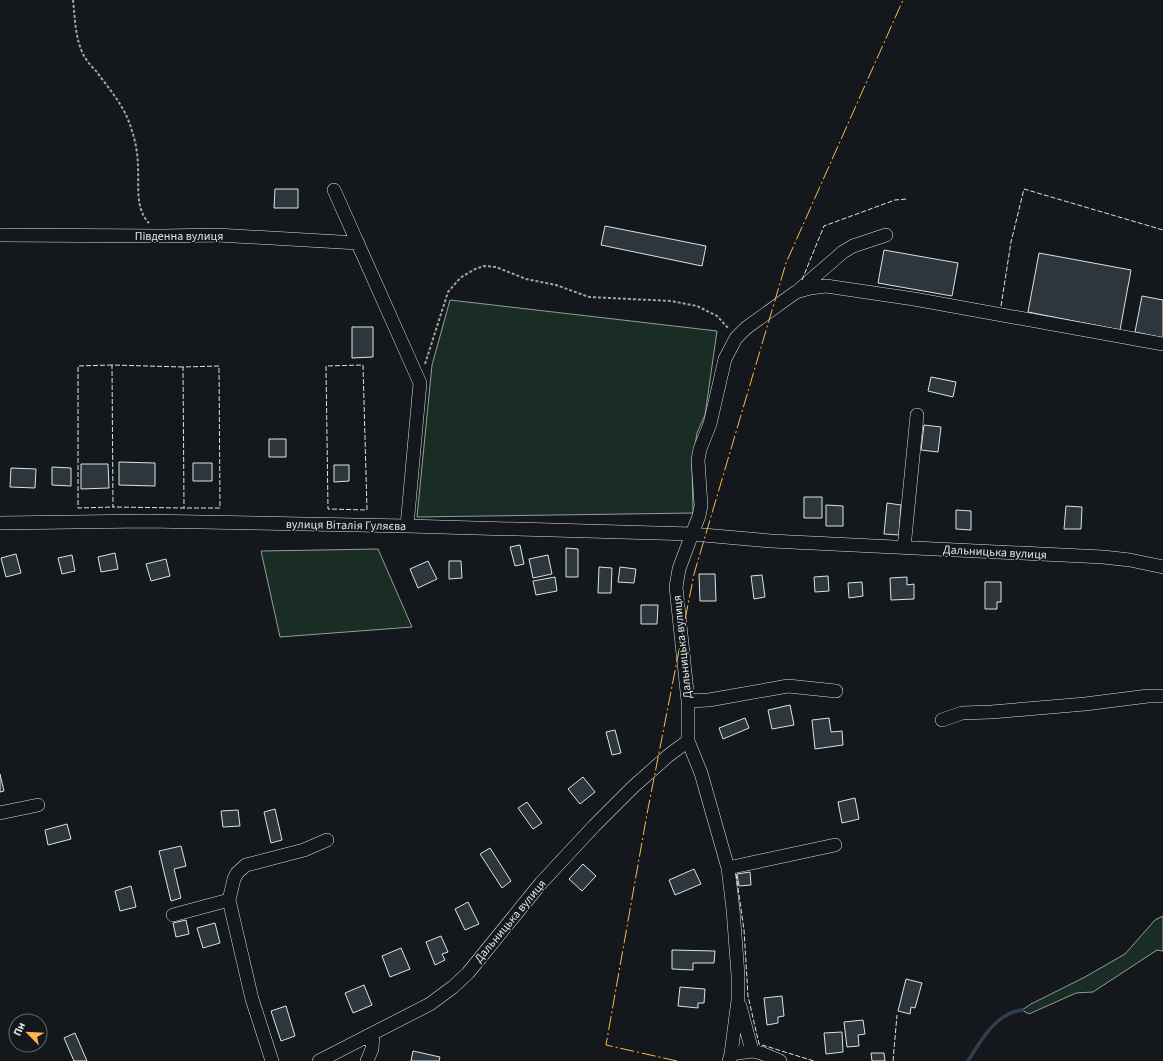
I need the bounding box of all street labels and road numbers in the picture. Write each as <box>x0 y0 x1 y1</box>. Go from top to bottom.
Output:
street label: Південна вулиця <box>135 228 223 245</box>
street label: вулиця Віталія Гуляєва <box>286 516 406 535</box>
street label: Дальницька вулиця <box>943 541 1047 564</box>
street label: Дальницька вулиця <box>669 594 696 700</box>
street label: Дальницька вулиця <box>470 876 550 967</box>

